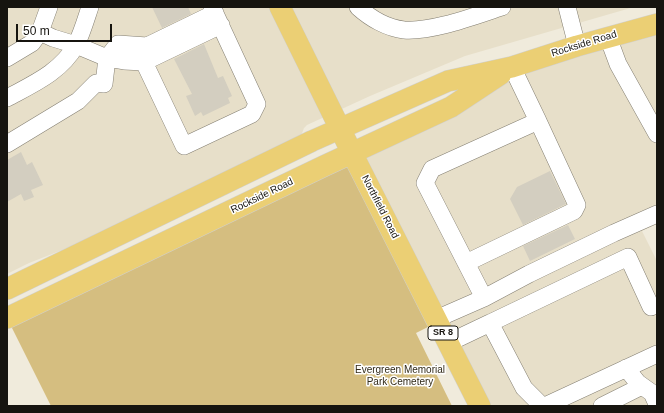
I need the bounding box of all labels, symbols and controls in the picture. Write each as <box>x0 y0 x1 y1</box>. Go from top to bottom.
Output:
scale bar <box>18 16 114 42</box>
text: 50 m <box>23 24 50 38</box>
street label: Rockside Road <box>550 28 618 60</box>
street label: Northfield Road <box>359 173 401 241</box>
street label: Rockside Road <box>229 176 295 216</box>
road number: SR 8 <box>428 326 458 340</box>
park label: Evergreen Memorial Park Cemetery <box>355 364 445 388</box>

